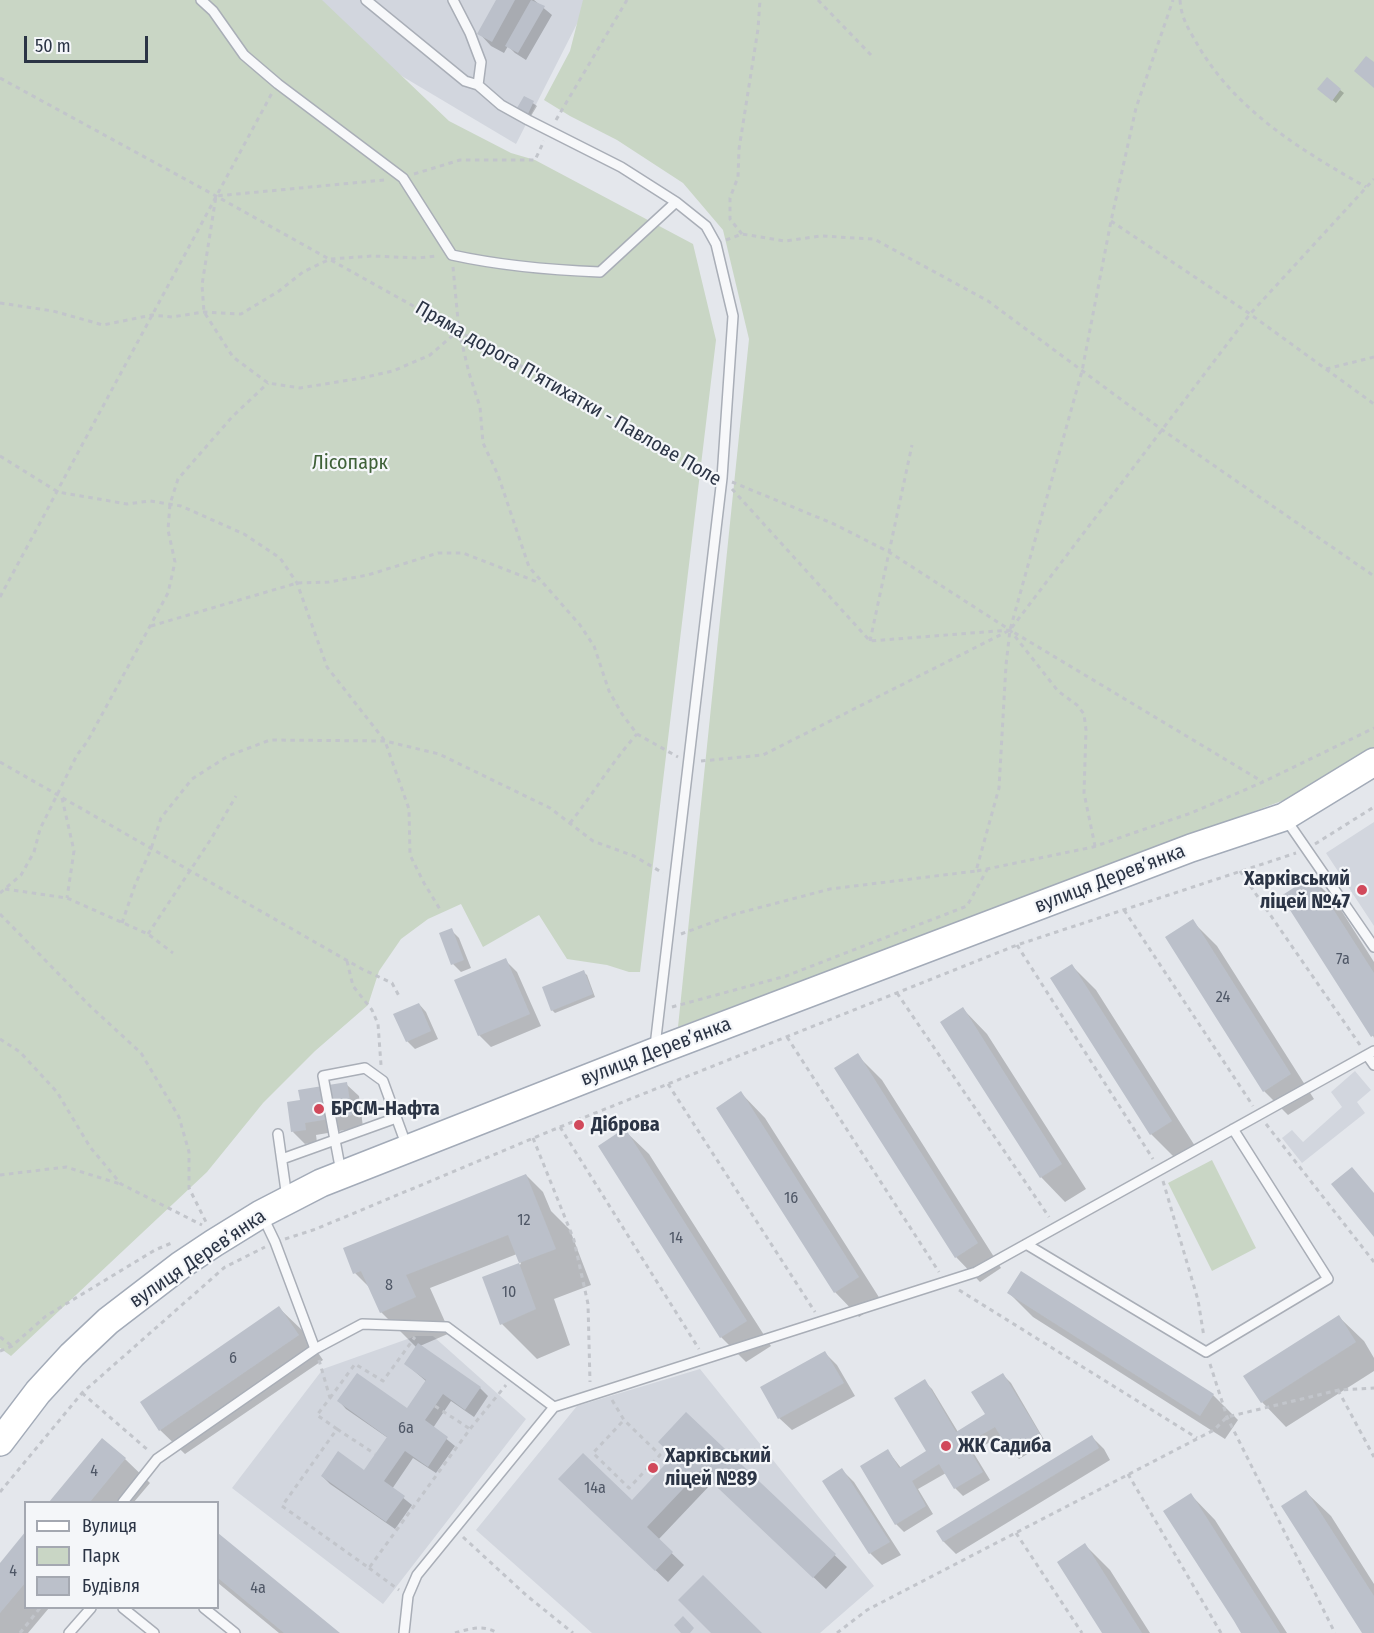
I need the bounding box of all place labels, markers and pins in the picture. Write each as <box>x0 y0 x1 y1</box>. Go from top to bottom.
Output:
place label: Харківський ліцей №47 <box>1244 867 1350 914</box>
marker: Харківський ліцей №47 <box>1355 883 1369 897</box>
place label: БРСМ-Нафта <box>331 1097 440 1121</box>
marker: БРСМ-Нафта <box>312 1102 326 1116</box>
place label: Діброва <box>591 1113 660 1137</box>
marker: Діброва <box>572 1118 586 1132</box>
place label: ЖК Садиба <box>958 1434 1051 1458</box>
marker: ЖК Садиба <box>939 1439 953 1453</box>
place label: Харківський ліцей №89 <box>665 1444 771 1491</box>
marker: Харківський ліцей №89 <box>646 1461 660 1475</box>

